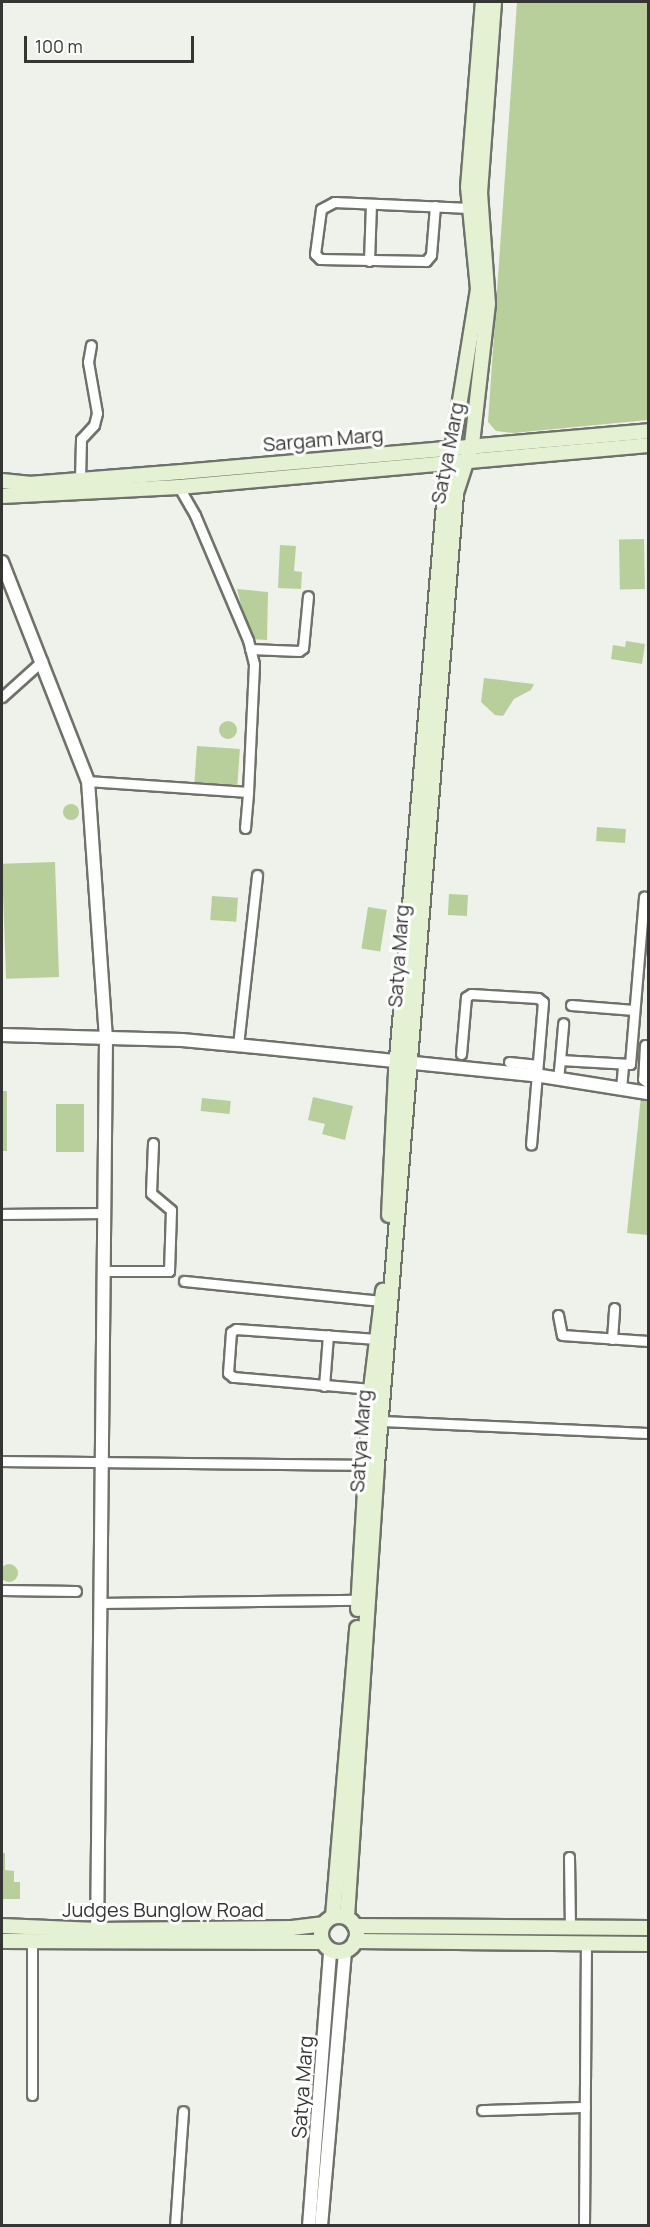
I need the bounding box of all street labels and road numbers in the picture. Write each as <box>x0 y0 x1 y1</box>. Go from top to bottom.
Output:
street label: Satya Marg <box>425 400 469 506</box>
street label: Sargam Marg <box>262 422 384 456</box>
street label: Satya Marg <box>382 904 414 1008</box>
street label: Satya Marg <box>344 1389 376 1493</box>
street label: Judges Bunglow Road <box>62 1897 264 1921</box>
street label: Satya Marg <box>286 2035 318 2139</box>

